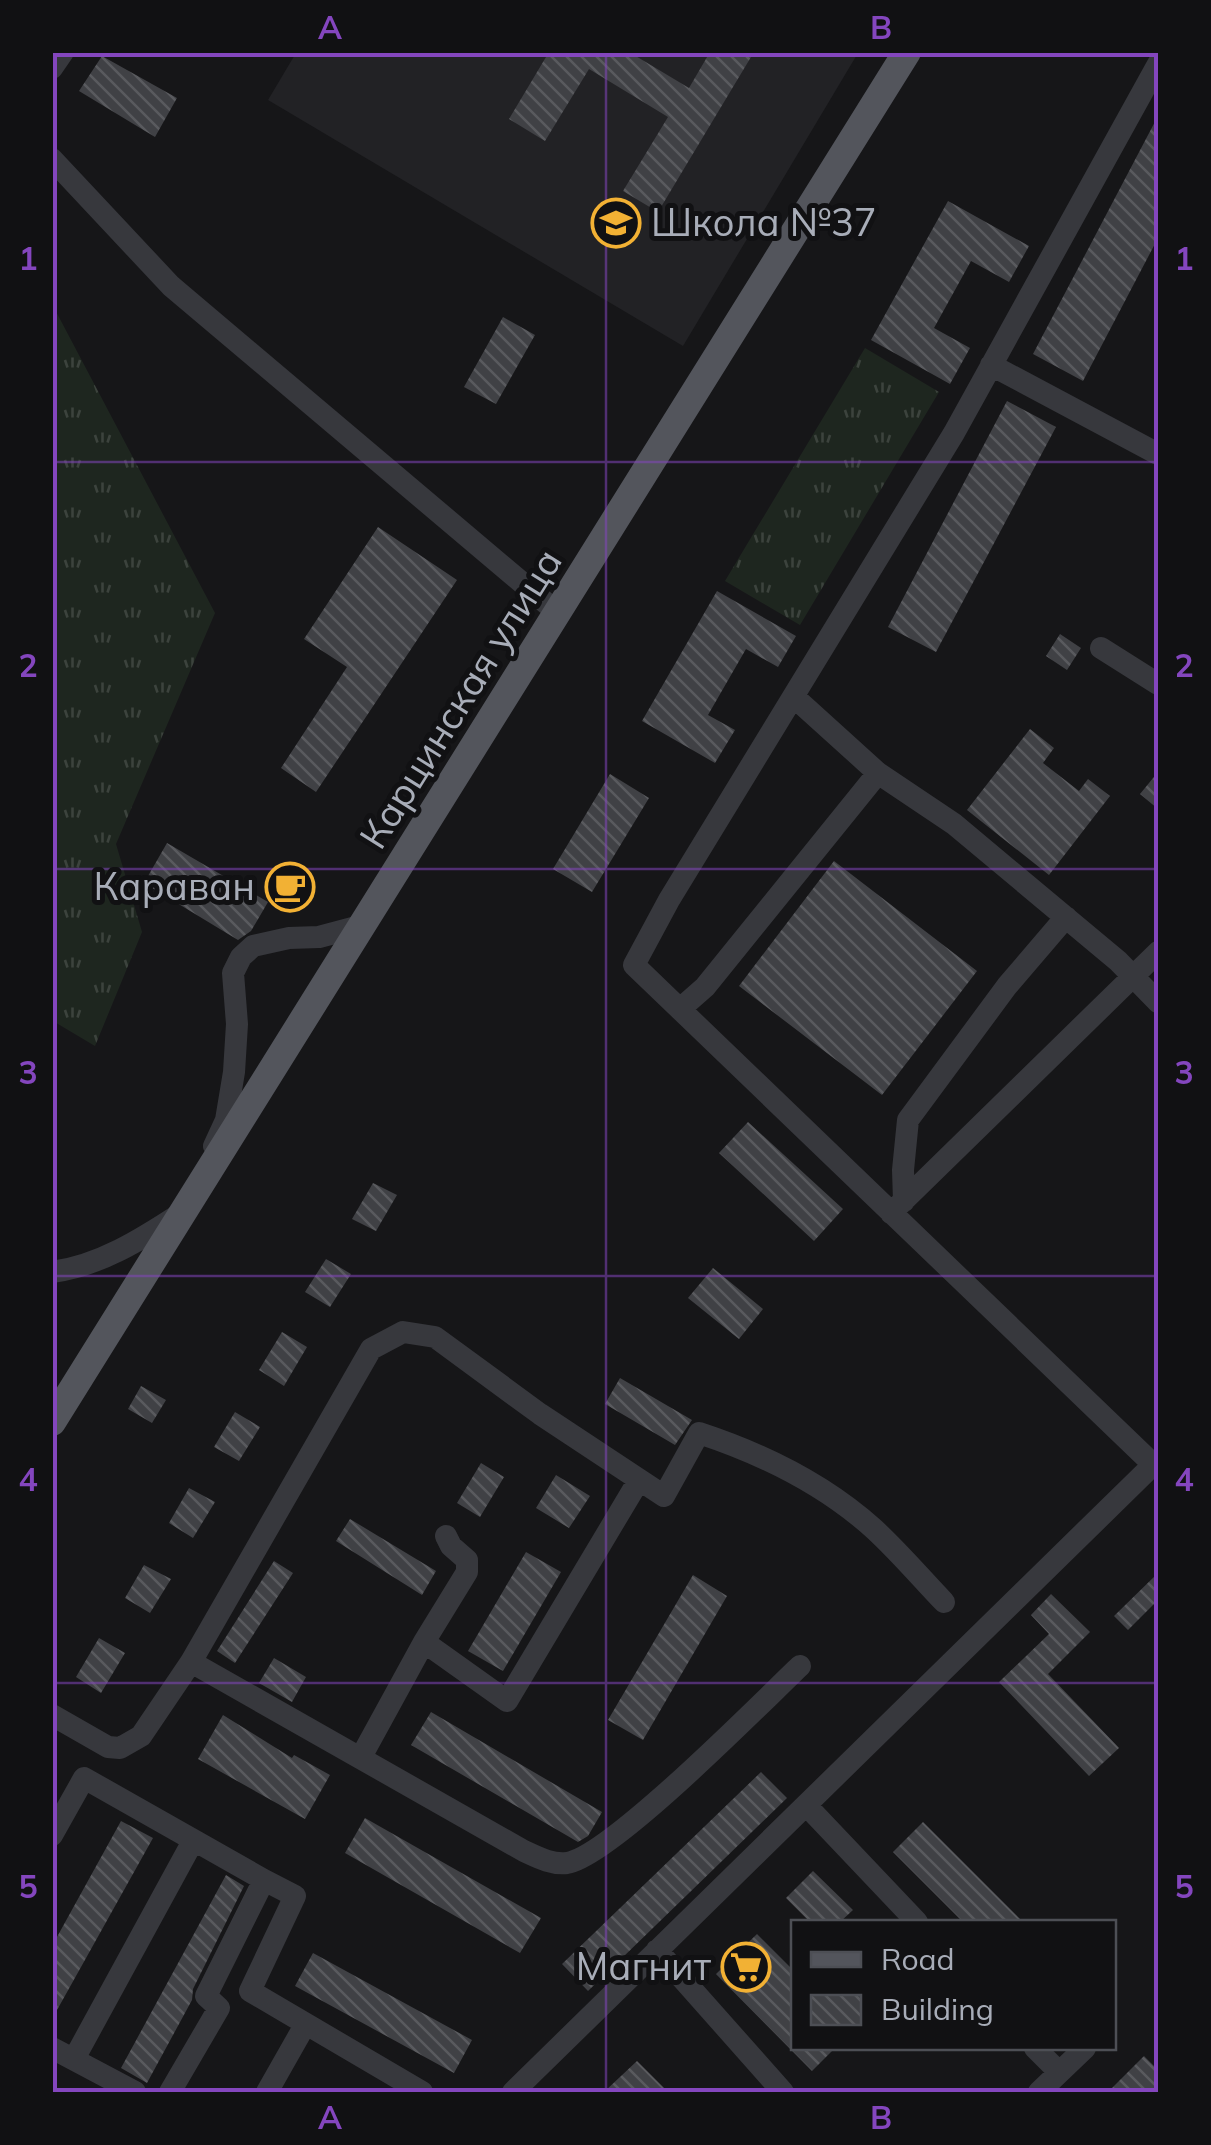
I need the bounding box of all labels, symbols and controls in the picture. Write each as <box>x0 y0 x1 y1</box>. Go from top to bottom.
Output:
text: A <box>318 7 342 47</box>
text: B <box>870 7 892 47</box>
school or university icon: Школа №37 <box>590 197 642 249</box>
place label: Школа №37 <box>651 198 877 246</box>
text: 1 <box>18 238 38 278</box>
text: 1 <box>1174 238 1194 278</box>
street label: Карцинская улица <box>349 540 572 857</box>
text: 2 <box>18 645 38 685</box>
text: 2 <box>1174 645 1194 685</box>
cafe icon: Караван <box>264 861 316 913</box>
place label: Караван <box>93 862 255 910</box>
text: 3 <box>18 1052 38 1092</box>
text: 3 <box>1174 1052 1194 1092</box>
text: 4 <box>18 1459 38 1499</box>
text: 4 <box>1174 1459 1194 1499</box>
text: 5 <box>18 1866 38 1906</box>
text: 5 <box>1174 1866 1194 1906</box>
legend <box>791 1920 1116 2050</box>
text: Road <box>881 1940 955 1978</box>
supermarket icon: Магнит <box>720 1941 772 1993</box>
place label: Магнит <box>576 1942 712 1990</box>
text: Building <box>881 1990 994 2028</box>
text: A <box>318 2097 342 2137</box>
text: B <box>870 2097 892 2137</box>

